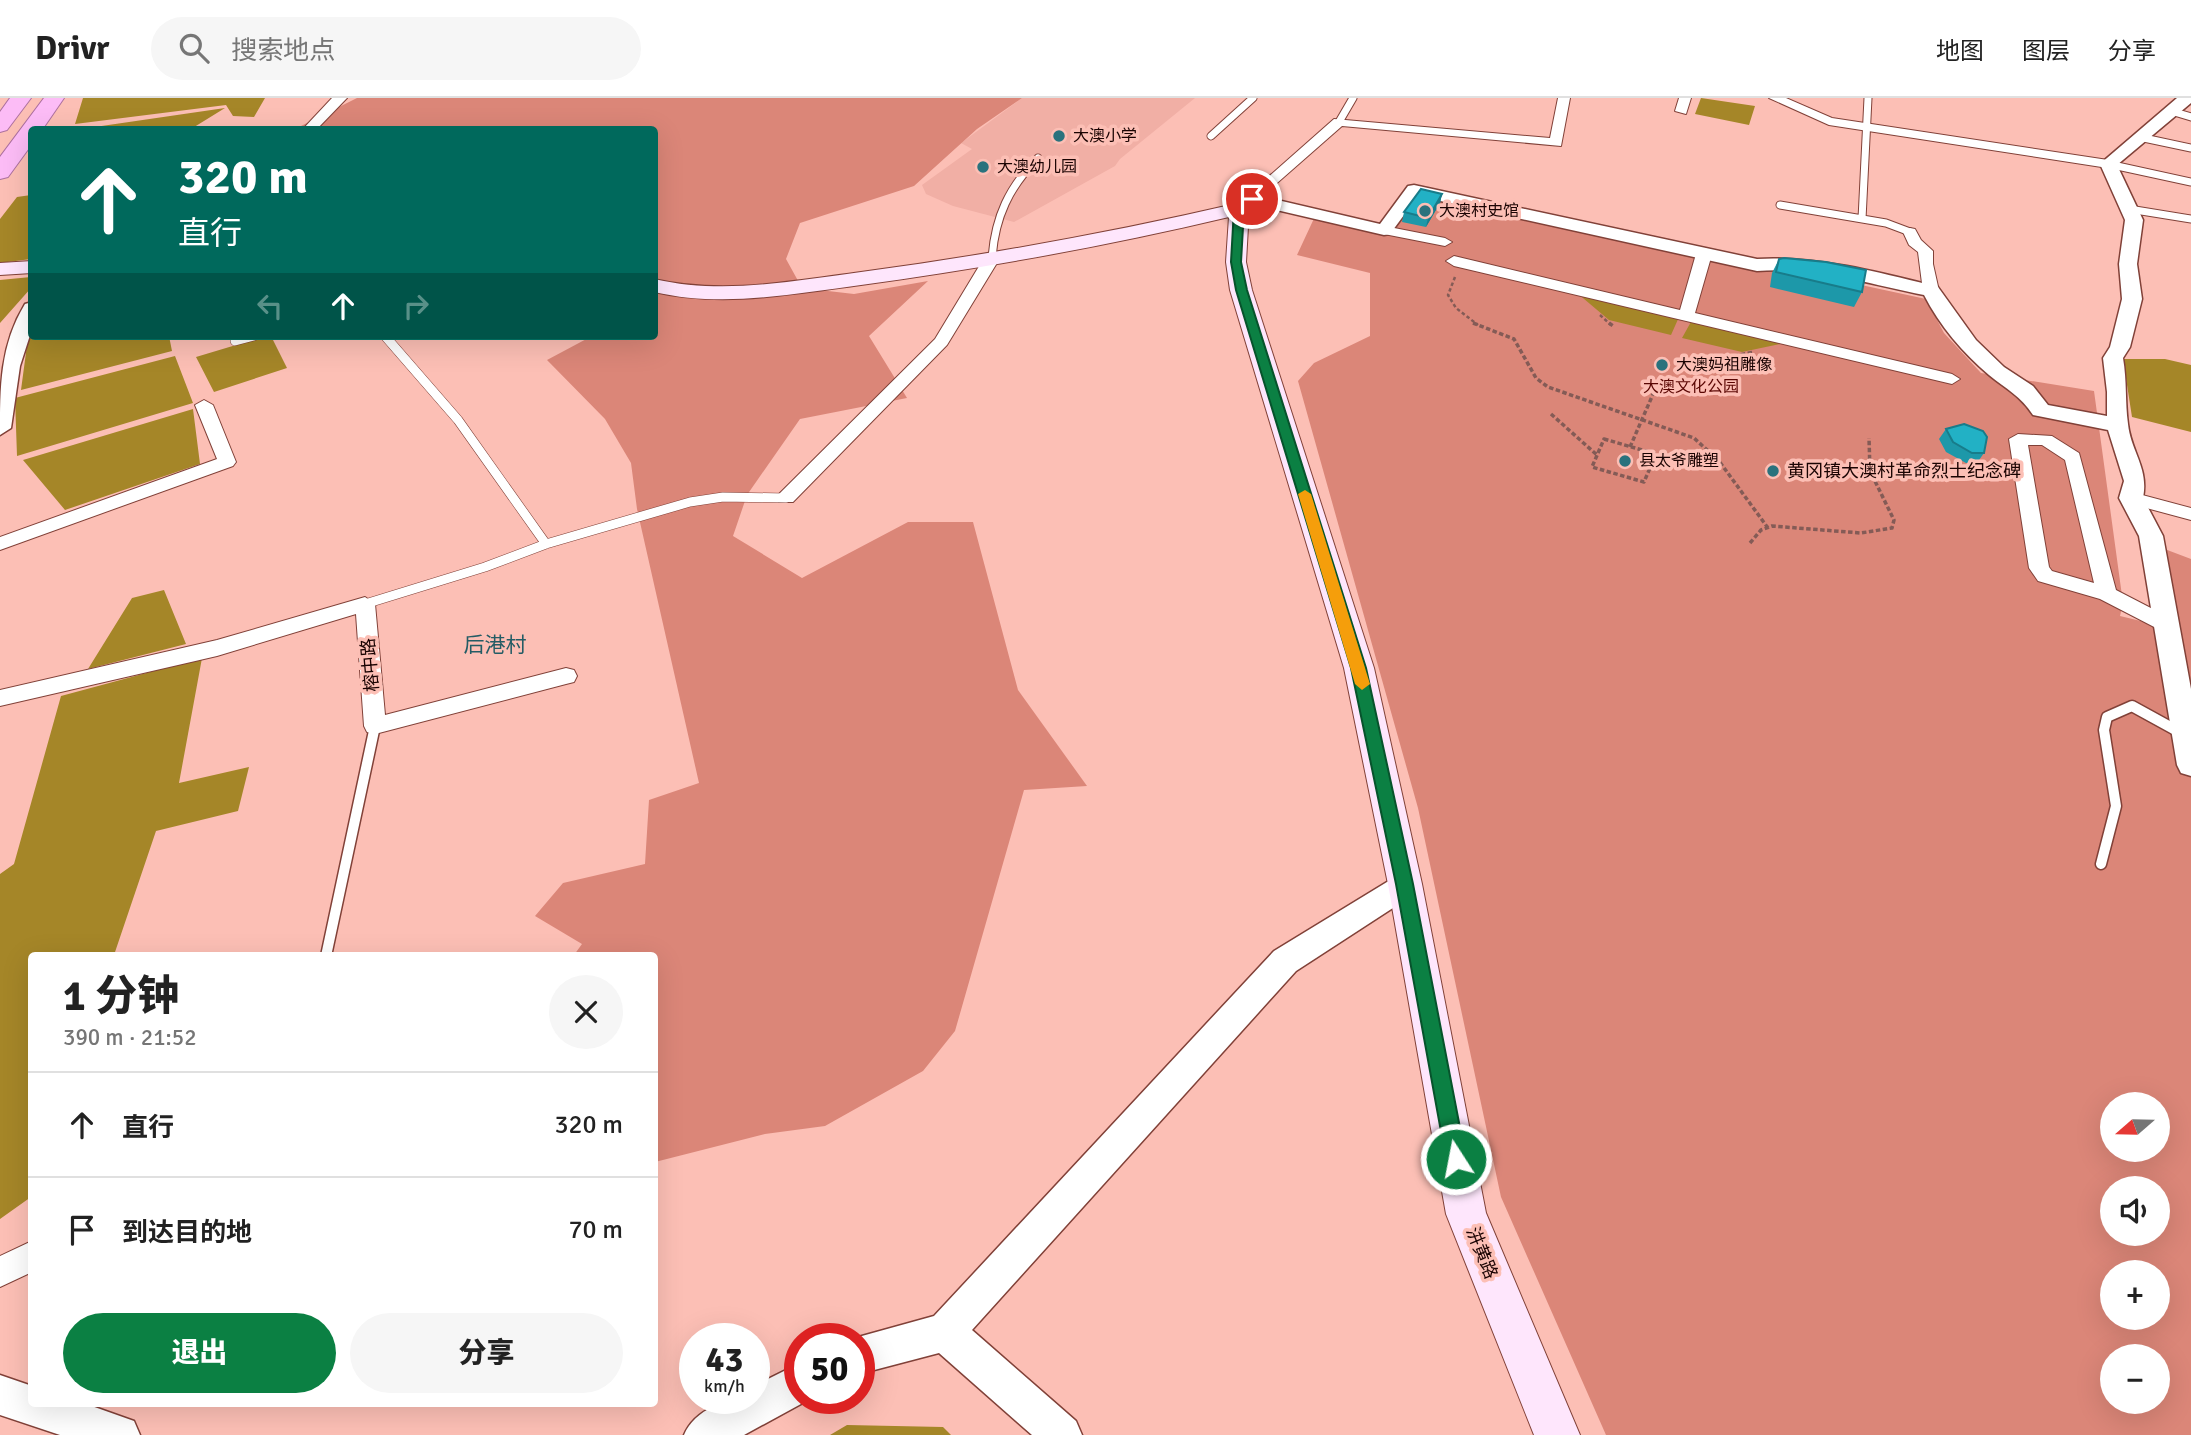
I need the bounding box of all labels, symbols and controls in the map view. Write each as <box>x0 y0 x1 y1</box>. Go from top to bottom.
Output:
search box <box>151 17 641 80</box>
text: Drivr <box>35 28 109 69</box>
icon: search <box>175 29 213 67</box>
text: 搜索地点 <box>231 35 335 67</box>
text: 地图 <box>1936 36 1984 66</box>
text: 图层 <box>2022 36 2070 66</box>
text: 分享 <box>2108 36 2156 66</box>
place label: 大澳小学 <box>1073 126 1137 146</box>
marker: 大澳小学 <box>1051 128 1067 144</box>
text: 320 m <box>178 147 308 207</box>
icon: ahead <box>63 154 154 245</box>
place label: 大澳幼儿园 <box>997 157 1077 177</box>
marker: 大澳幼儿园 <box>975 159 991 175</box>
pin <box>1222 169 1282 229</box>
icon: arrive <box>1233 180 1271 218</box>
place label: 大澳村史馆 <box>1439 201 1519 221</box>
marker: 大澳村史馆 <box>1417 203 1433 219</box>
text: 直行 <box>178 214 242 253</box>
icon: left <box>251 287 289 325</box>
icon: ahead <box>324 287 362 325</box>
icon: right <box>397 287 435 325</box>
place label: 大澳妈祖雕像 <box>1676 355 1772 375</box>
marker: 大澳妈祖雕像 <box>1654 357 1670 373</box>
park label: 大澳文化公园 <box>1643 377 1739 397</box>
place label: 县太爷雕塑 <box>1639 451 1719 471</box>
marker: 县太爷雕塑 <box>1617 453 1633 469</box>
place label: 黄冈镇大澳村革命烈士纪念碑 <box>1787 460 2021 482</box>
marker: 黄冈镇大澳村革命烈士纪念碑 <box>1765 463 1781 479</box>
district label: 后港村 <box>464 632 527 658</box>
street label: 榕中路 <box>357 637 383 693</box>
text: 1 分钟 <box>63 971 179 1022</box>
button: close <box>549 975 623 1049</box>
text: 390 m · 21:52 <box>63 1023 197 1052</box>
north arrow <box>2100 1092 2170 1162</box>
map controls <box>2100 1092 2170 1414</box>
icon: ahead <box>63 1106 101 1144</box>
text: 320 m <box>554 1109 623 1141</box>
text: 直行 <box>122 1112 174 1144</box>
position arrow <box>1419 1122 1493 1196</box>
button: sound <box>2100 1176 2170 1246</box>
icon: arrive <box>63 1211 101 1249</box>
text: 70 m <box>568 1214 623 1246</box>
text: 到达目的地 <box>122 1217 252 1249</box>
street label: 汫黄路 <box>1462 1224 1502 1282</box>
button: + <box>2100 1260 2170 1330</box>
button: 退出 <box>63 1313 336 1393</box>
button: 分享 <box>350 1313 623 1393</box>
speed limit sign: 50 <box>784 1323 875 1414</box>
text: 43 <box>706 1338 743 1381</box>
button: − <box>2100 1344 2170 1414</box>
text: km/h <box>704 1375 745 1397</box>

